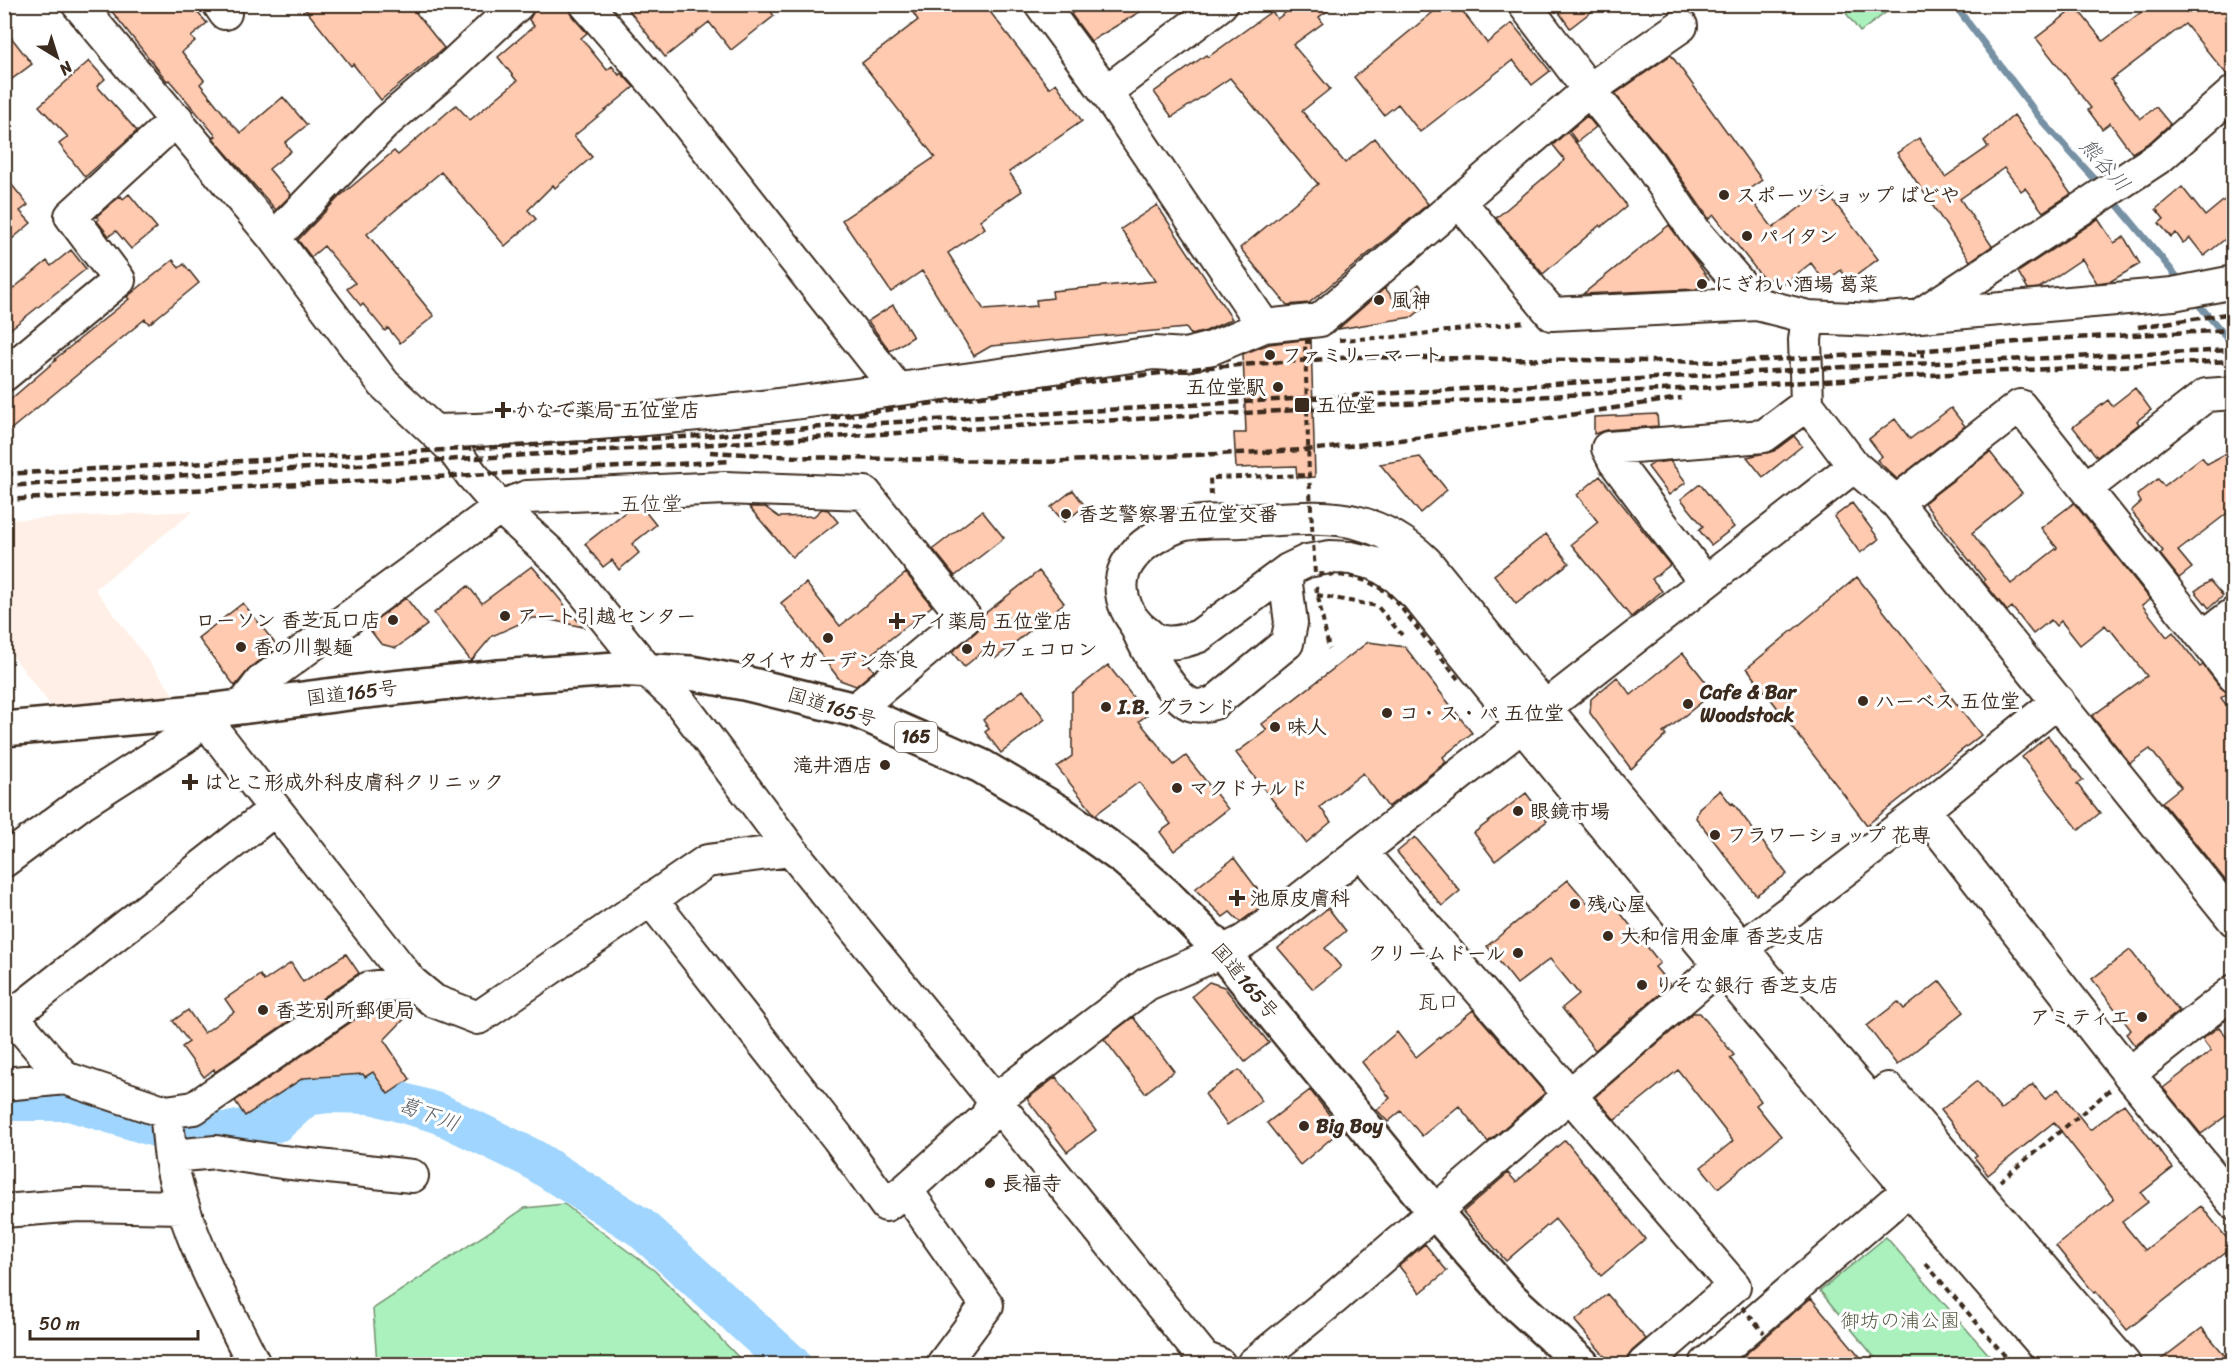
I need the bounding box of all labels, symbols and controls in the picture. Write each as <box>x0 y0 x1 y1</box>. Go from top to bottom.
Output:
north arrow <box>27 27 87 87</box>
text: N <box>52 53 80 84</box>
water label: 熊谷川 <box>2070 129 2140 201</box>
place label: スポーツショップ ばどや <box>1736 178 1960 213</box>
marker: スポーツショップ ばどや <box>1717 188 1731 202</box>
place label: パイタン <box>1759 219 1838 254</box>
marker: パイタン <box>1740 229 1754 243</box>
place label: にぎわい酒場 葛菜 <box>1714 267 1879 302</box>
marker: にぎわい酒場 葛菜 <box>1695 277 1709 291</box>
place label: 風神 <box>1391 283 1431 318</box>
marker: 風神 <box>1372 293 1386 307</box>
place label: ファミリーマート <box>1282 338 1443 373</box>
marker: ファミリーマート <box>1263 348 1277 362</box>
place label: 五位堂駅 <box>1186 370 1266 405</box>
marker: 五位堂駅 <box>1271 380 1285 394</box>
place label: 五位堂 <box>1316 388 1376 423</box>
place label: かなで薬局 五位堂店 <box>515 393 700 428</box>
marker: 五位堂 <box>1293 396 1311 414</box>
marker: かなで薬局 五位堂店 <box>496 403 510 417</box>
district label: 五位堂 <box>620 485 683 523</box>
place label: 香芝警察署五位堂交番 <box>1078 497 1278 532</box>
marker: 香芝警察署五位堂交番 <box>1059 507 1073 521</box>
place label: アート引越センター <box>517 599 696 634</box>
place label: ローソン 香芝瓦口店 <box>196 603 381 638</box>
place label: アイ薬局 五位堂店 <box>909 604 1073 639</box>
marker: アート引越センター <box>498 609 512 623</box>
marker: ローソン 香芝瓦口店 <box>386 613 400 627</box>
marker: アイ薬局 五位堂店 <box>890 614 904 628</box>
place label: 香の川製麺 <box>253 630 353 665</box>
marker: タイヤガーデン奈良 <box>821 631 835 645</box>
place label: カフェコロン <box>979 632 1097 667</box>
marker: 香の川製麺 <box>234 640 248 654</box>
marker: カフェコロン <box>960 642 974 656</box>
place label: タイヤガーデン奈良 <box>738 643 918 678</box>
street label: 国道165号 <box>304 670 400 716</box>
place label: Cafe & Bar Woodstock <box>1699 675 1797 733</box>
street label: 国道165号 <box>783 677 881 737</box>
place label: ハーベス 五位堂 <box>1875 684 2020 719</box>
place label: I.B. グランド <box>1117 690 1236 725</box>
marker: ハーベス 五位堂 <box>1856 694 1870 708</box>
place label: コ・ス・パ 五位堂 <box>1399 696 1564 731</box>
marker: Cafe & Bar Woodstock <box>1681 697 1695 711</box>
marker: I.B. グランド <box>1099 700 1113 714</box>
marker: コ・ス・パ 五位堂 <box>1380 706 1394 720</box>
place label: 味人 <box>1287 710 1327 745</box>
marker: 味人 <box>1268 720 1282 734</box>
road number: 165 <box>895 722 937 752</box>
place label: 滝井酒店 <box>793 748 873 783</box>
marker: 滝井酒店 <box>878 758 892 772</box>
place label: はとこ形成外科皮膚科クリニック <box>204 765 504 800</box>
place label: マクドナルド <box>1189 771 1308 806</box>
marker: はとこ形成外科皮膚科クリニック <box>181 773 199 791</box>
marker: マクドナルド <box>1170 781 1184 795</box>
place label: 眼鏡市場 <box>1530 794 1610 829</box>
marker: 眼鏡市場 <box>1511 804 1525 818</box>
place label: フラワーショップ 花専 <box>1727 818 1931 853</box>
marker: フラワーショップ 花専 <box>1708 828 1722 842</box>
place label: 池原皮膚科 <box>1250 881 1350 916</box>
place label: 残心屋 <box>1587 887 1647 922</box>
marker: 池原皮膚科 <box>1228 889 1246 907</box>
marker: 残心屋 <box>1568 897 1582 911</box>
place label: 大和信用金庫 香芝支店 <box>1620 919 1825 954</box>
marker: 大和信用金庫 香芝支店 <box>1601 929 1615 943</box>
street label: 国道165号 <box>1202 934 1288 1028</box>
place label: クリームドール <box>1368 936 1506 971</box>
marker: クリームドール <box>1511 946 1525 960</box>
place label: りそな銀行 香芝支店 <box>1654 968 1839 1003</box>
marker: りそな銀行 香芝支店 <box>1635 978 1649 992</box>
district label: 瓦口 <box>1417 983 1459 1021</box>
place label: 香芝別所郵便局 <box>275 993 415 1028</box>
place label: アミティエ <box>2030 1000 2130 1035</box>
marker: 香芝別所郵便局 <box>256 1003 270 1017</box>
marker: アミティエ <box>2135 1010 2149 1024</box>
water label: 葛下川 <box>393 1085 465 1143</box>
place label: Big Boy <box>1316 1109 1383 1144</box>
marker: Big Boy <box>1297 1119 1311 1133</box>
place label: 長福寺 <box>1002 1166 1062 1201</box>
marker: 長福寺 <box>983 1176 997 1190</box>
scale bar <box>30 1303 198 1341</box>
park label: 御坊の浦公園 <box>1840 1303 1960 1338</box>
text: 50 m <box>39 1308 80 1340</box>

